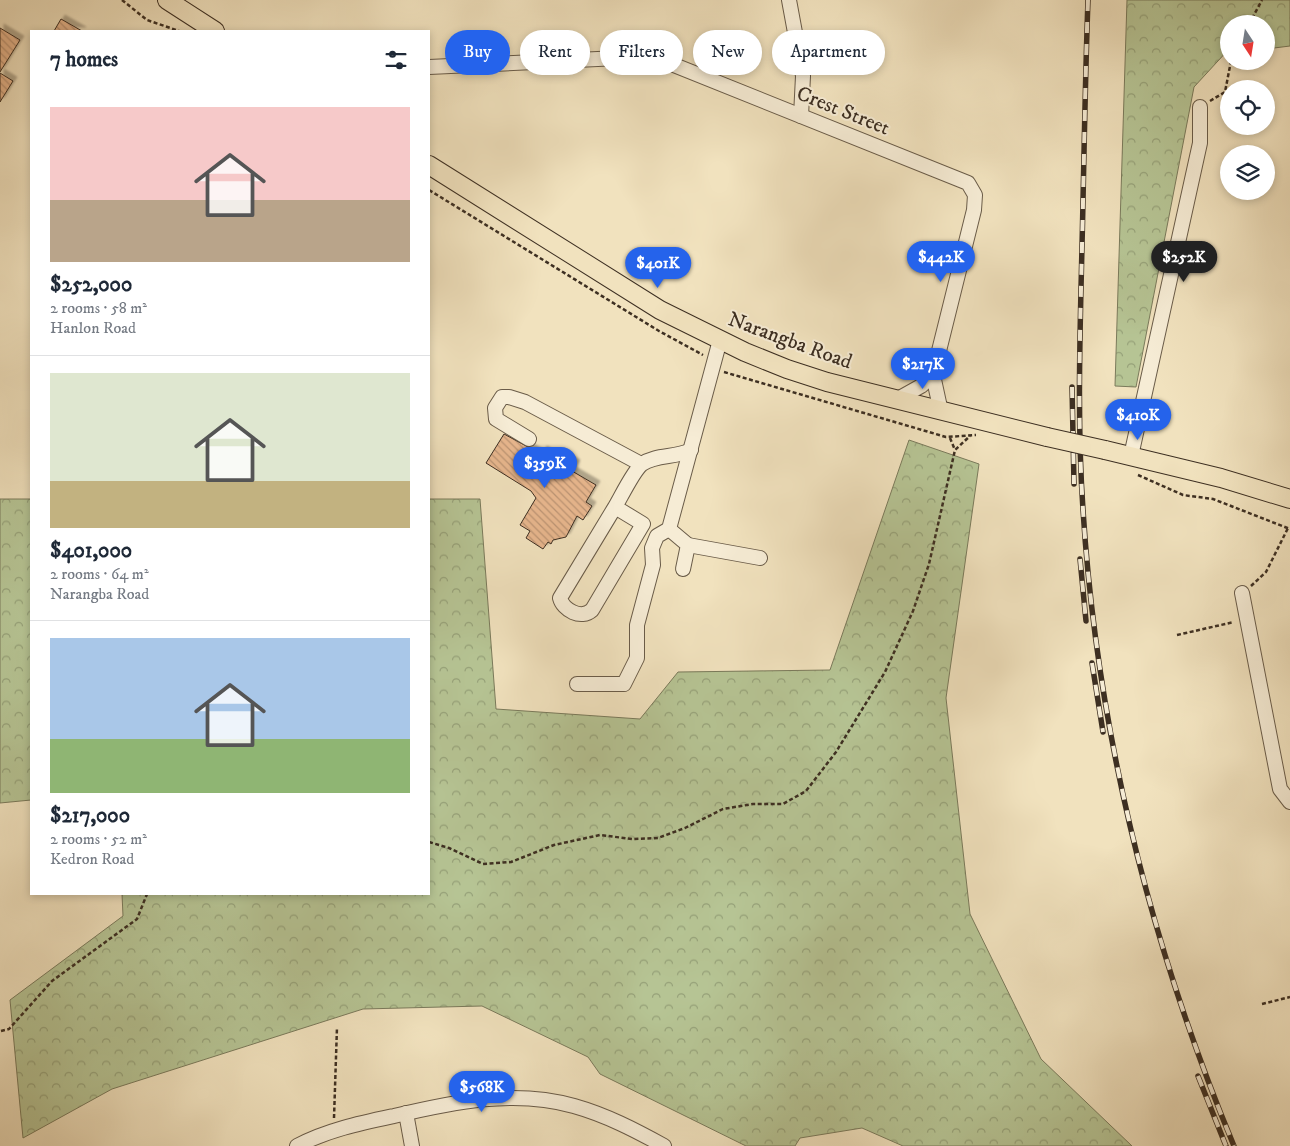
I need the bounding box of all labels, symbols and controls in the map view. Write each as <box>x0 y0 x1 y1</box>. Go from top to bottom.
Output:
north arrow <box>1220 15 1275 70</box>
map controls <box>1220 15 1275 200</box>
chip: Buy <box>445 30 510 75</box>
chip: Rent <box>520 30 590 75</box>
chip: Filters <box>600 30 683 75</box>
chip: New <box>693 30 762 75</box>
chip: Apartment <box>772 30 885 75</box>
icon: filters <box>382 46 410 74</box>
text: 7 homes <box>50 47 118 73</box>
button: locate <box>1220 80 1275 135</box>
street label: Crest Street <box>793 81 894 142</box>
icon: home <box>185 140 275 230</box>
button: layers <box>1220 145 1275 200</box>
pin: $442K <box>906 240 976 283</box>
pin: $252K <box>1149 240 1219 283</box>
pin: $401K <box>623 246 693 289</box>
text: $442K <box>918 247 964 267</box>
text: $252K <box>1162 247 1206 267</box>
text: $401K <box>636 253 680 273</box>
text: $252,000 <box>50 272 132 298</box>
text: 2 rooms · 58 m² <box>50 298 147 318</box>
street label: Narangba Road <box>724 306 856 376</box>
text: Hanlon Road <box>50 318 136 338</box>
pin: $217K <box>888 348 958 390</box>
text: $217K <box>902 354 944 374</box>
pin: $410K <box>1103 398 1173 441</box>
icon: home <box>185 405 275 495</box>
text: $410K <box>1116 405 1160 425</box>
pin: $359K <box>510 446 580 489</box>
text: $359K <box>524 453 566 473</box>
text: $401,000 <box>50 538 132 564</box>
text: 2 rooms · 64 m² <box>50 564 149 584</box>
text: Narangba Road <box>50 584 149 604</box>
icon: home <box>185 670 275 760</box>
text: $217,000 <box>50 803 130 829</box>
text: 2 rooms · 52 m² <box>50 829 147 849</box>
text: Kedron Road <box>50 849 134 869</box>
pin: $568K <box>447 1070 517 1113</box>
text: $568K <box>460 1077 504 1097</box>

